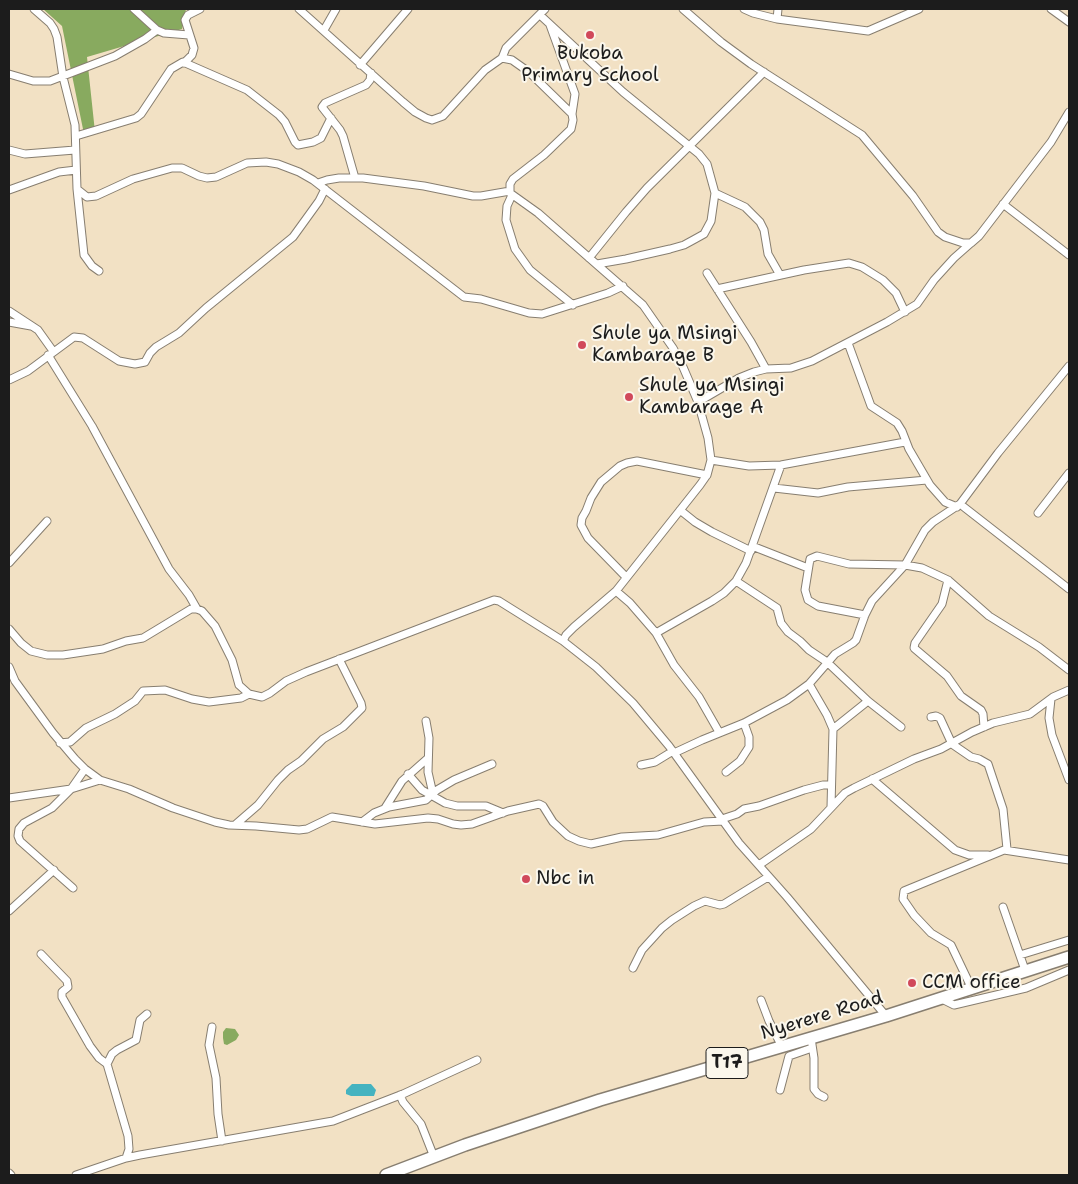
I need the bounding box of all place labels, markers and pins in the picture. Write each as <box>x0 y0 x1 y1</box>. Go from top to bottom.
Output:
marker: Bukoba Primary School <box>584 29 596 41</box>
place label: Bukoba Primary School <box>521 43 659 87</box>
place label: Shule ya Msingi Kambarage B <box>592 323 738 367</box>
marker: Shule ya Msingi Kambarage B <box>576 339 588 351</box>
place label: Shule ya Msingi Kambarage A <box>639 375 785 419</box>
marker: Shule ya Msingi Kambarage A <box>623 391 635 403</box>
place label: Nbc in <box>536 868 594 890</box>
marker: Nbc in <box>520 873 532 885</box>
place label: CCM office <box>922 972 1021 994</box>
marker: CCM office <box>906 977 918 989</box>

